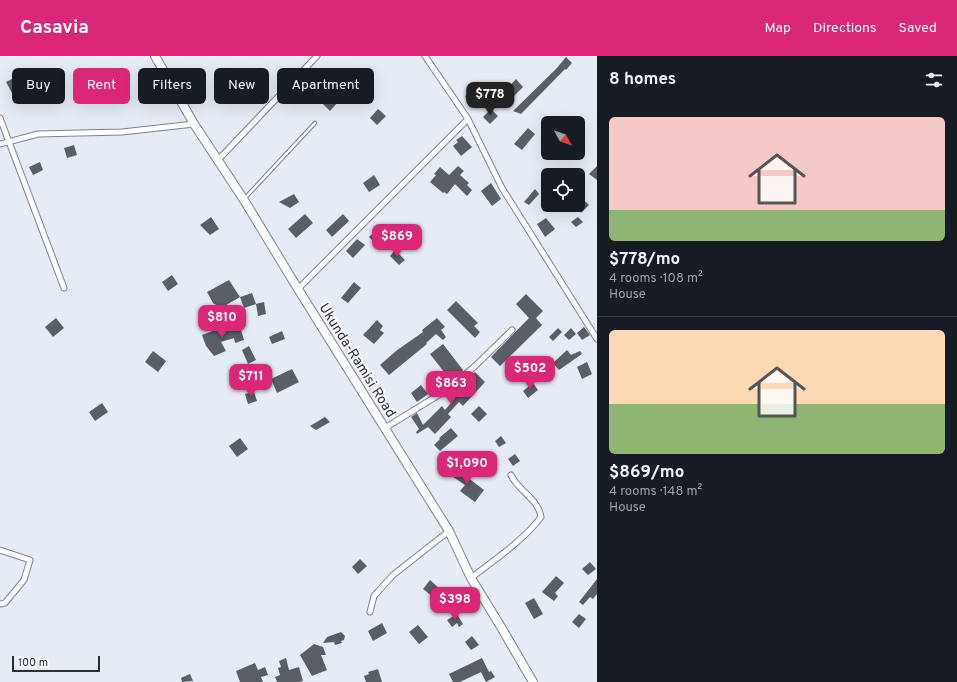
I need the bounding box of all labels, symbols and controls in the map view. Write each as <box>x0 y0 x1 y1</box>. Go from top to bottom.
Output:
text: Casavia <box>20 16 89 40</box>
text: Map <box>765 20 791 37</box>
text: Directions <box>813 20 877 37</box>
text: Saved <box>899 20 937 37</box>
chip: Buy <box>12 68 65 104</box>
chip: Rent <box>73 68 130 104</box>
chip: Filters <box>138 68 206 104</box>
chip: New <box>214 68 269 104</box>
chip: Apartment <box>277 68 374 104</box>
text: 8 homes <box>609 69 676 91</box>
icon: filters <box>923 69 945 91</box>
pin: $778 <box>466 82 514 116</box>
text: $778 <box>475 87 505 103</box>
north arrow <box>541 116 585 160</box>
map controls <box>541 116 585 212</box>
icon: home <box>741 143 813 215</box>
button: locate <box>541 168 585 212</box>
pin: $869 <box>373 224 421 258</box>
text: $869 <box>381 229 413 245</box>
text: $778/mo <box>609 249 680 271</box>
text: 4 rooms · 108 m² <box>609 271 703 287</box>
text: House <box>609 287 646 303</box>
street label: Ukunda-Ramisi Road <box>315 301 399 421</box>
pin: $810 <box>198 305 246 339</box>
text: $810 <box>207 310 237 326</box>
pin: $502 <box>506 356 554 390</box>
icon: home <box>741 356 813 428</box>
text: $502 <box>514 361 546 377</box>
pin: $711 <box>227 364 275 398</box>
text: $711 <box>238 369 264 385</box>
pin: $863 <box>427 371 475 405</box>
text: $863 <box>435 376 467 392</box>
pin: $1,090 <box>434 451 500 485</box>
text: $1,090 <box>446 456 488 472</box>
text: $869/mo <box>609 462 684 484</box>
text: 4 rooms · 148 m² <box>609 484 702 500</box>
text: House <box>609 500 646 516</box>
pin: $398 <box>431 587 479 621</box>
text: $398 <box>439 592 471 608</box>
scale bar <box>12 654 100 673</box>
text: 100 m <box>18 656 48 670</box>

